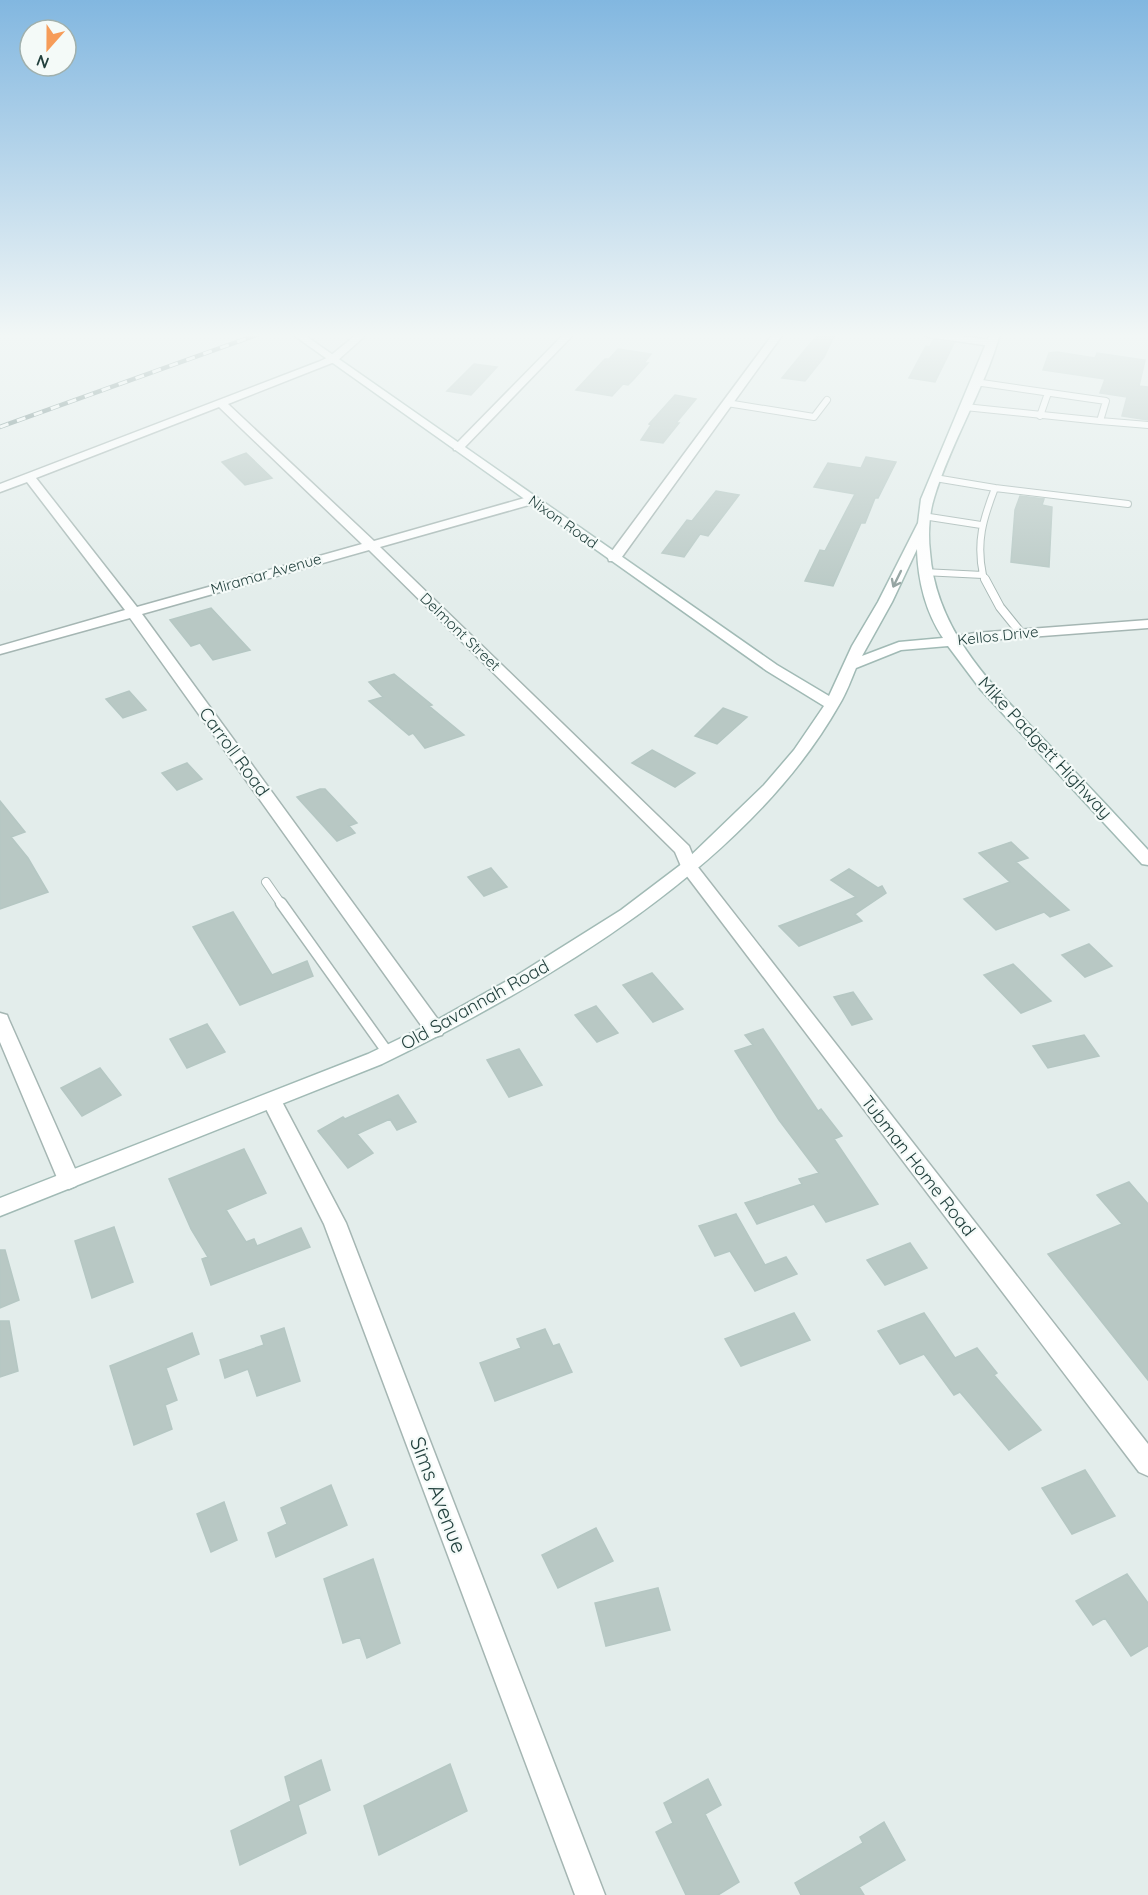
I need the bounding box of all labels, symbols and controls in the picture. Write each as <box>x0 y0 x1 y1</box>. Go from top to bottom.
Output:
north arrow <box>18 18 78 78</box>
text: N <box>34 51 52 73</box>
street label: Nixon Road <box>525 491 602 552</box>
street label: Miramar Avenue <box>208 549 323 598</box>
one-way arrow <box>890 569 902 587</box>
street label: Delmont Street <box>416 589 505 675</box>
street label: Kellos Drive <box>957 622 1039 649</box>
street label: Mike Padgett Highway <box>973 672 1117 824</box>
street label: Carroll Road <box>194 703 275 801</box>
street label: Old Savannah Road <box>396 954 553 1055</box>
street label: Tubman Home Road <box>856 1091 981 1241</box>
street label: Sims Avenue <box>405 1433 473 1557</box>

